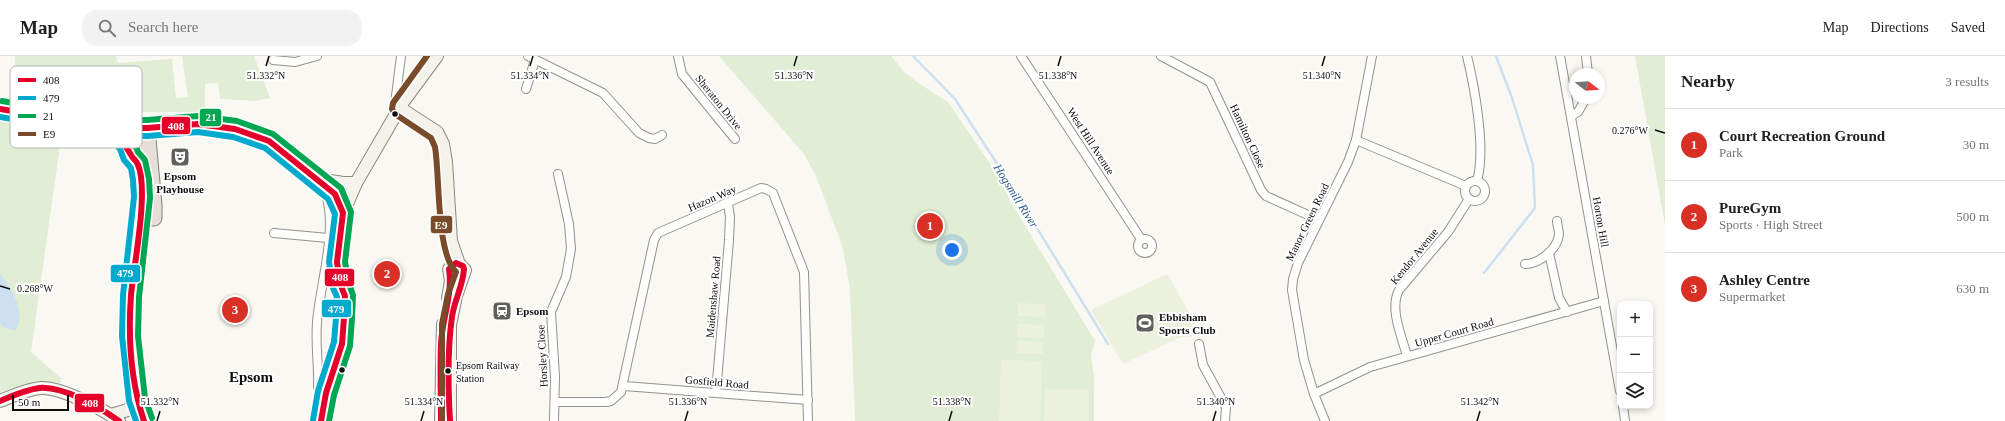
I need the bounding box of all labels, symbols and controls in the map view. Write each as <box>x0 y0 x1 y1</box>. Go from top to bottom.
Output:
search box <box>82 10 362 46</box>
text: Map <box>20 17 58 38</box>
icon: search <box>96 17 118 39</box>
text: Search here <box>128 19 198 35</box>
text: Map <box>1823 20 1848 35</box>
text: Directions <box>1870 20 1929 35</box>
text: Saved <box>1951 20 1985 35</box>
legend <box>10 66 142 148</box>
north arrow <box>1569 68 1605 104</box>
text: 51.332°N <box>247 70 285 81</box>
text: 51.334°N <box>511 70 549 81</box>
text: 51.336°N <box>775 70 813 81</box>
text: 51.338°N <box>1039 70 1077 81</box>
text: 51.340°N <box>1303 70 1341 81</box>
street label: Sheraton Drive <box>693 72 745 132</box>
text: Nearby <box>1681 72 1735 91</box>
text: 408 <box>43 74 60 86</box>
text: 3 results <box>1945 74 1989 89</box>
text: 479 <box>43 92 60 104</box>
street label: Hamilton Close <box>1228 102 1268 170</box>
street label: West Hill Avenue <box>1065 105 1117 177</box>
line badge: 21 <box>199 108 222 127</box>
unlabelled marker <box>390 109 400 119</box>
text: 21 <box>43 110 54 122</box>
text: 21 <box>206 111 217 123</box>
line badge: 408 <box>161 116 191 135</box>
text: 408 <box>168 120 185 132</box>
text: 0.276°W <box>1612 125 1649 136</box>
text: E9 <box>43 128 56 140</box>
text: Court Recreation Ground <box>1719 128 1885 144</box>
text: 1 <box>1691 137 1697 152</box>
text: 30 m <box>1963 137 1989 152</box>
text: Park <box>1719 145 1743 160</box>
theatre icon: Epsom Playhouse <box>169 146 191 168</box>
water label: Hogsmill River <box>990 160 1041 231</box>
place label: Epsom Playhouse <box>156 170 204 195</box>
street label: Manor Green Road <box>1283 181 1331 263</box>
street label: Hazon Way <box>686 182 738 214</box>
street label: Horton Hill <box>1591 196 1611 248</box>
text: PureGym <box>1719 200 1781 216</box>
text: 2 <box>1691 209 1697 224</box>
text: 500 m <box>1956 209 1989 224</box>
pin: 1 <box>917 211 943 241</box>
line badge: E9 <box>430 215 453 234</box>
text: Sports · High Street <box>1719 217 1823 232</box>
text: E9 <box>435 219 448 231</box>
street label: Kendor Avenue <box>1388 226 1440 286</box>
your location <box>942 240 962 260</box>
street label: Maidenshaw Road <box>703 255 723 338</box>
pin: 2 <box>374 259 400 289</box>
line badge: 479 <box>110 264 141 283</box>
text: 479 <box>117 267 134 279</box>
line badge: 408 <box>324 268 355 287</box>
text: 408 <box>332 271 349 283</box>
text: Ashley Centre <box>1719 272 1810 288</box>
text: 3 <box>1691 281 1697 296</box>
text: 630 m <box>1956 281 1989 296</box>
text: 0.268°W <box>17 283 54 294</box>
text: Supermarket <box>1719 289 1785 304</box>
pin: 3 <box>222 295 248 325</box>
line badge: 479 <box>321 299 352 318</box>
station icon: Epsom <box>491 300 513 322</box>
map controls <box>1617 301 1653 409</box>
button: + <box>1617 301 1653 337</box>
text: 479 <box>328 303 345 315</box>
place label: Epsom <box>516 305 548 317</box>
place label: Ebbisham Sports Club <box>1159 311 1216 336</box>
sports icon: Ebbisham Sports Club <box>1134 312 1156 334</box>
street label: Upper Court Road <box>1413 315 1495 349</box>
street label: Horsley Close <box>534 324 550 388</box>
button: − <box>1617 337 1653 373</box>
place label: Epsom Railway Station <box>456 360 520 384</box>
unlabelled marker <box>337 365 347 375</box>
marker: Epsom Railway Station <box>443 366 453 376</box>
district label: Epsom <box>229 369 274 385</box>
street label: Gosfield Road <box>685 373 750 391</box>
button: layers <box>1617 373 1653 409</box>
scale bar <box>12 393 69 412</box>
line badge: 408 <box>74 393 105 413</box>
text: 50 m <box>18 396 40 408</box>
text: 51.332°N <box>141 396 179 407</box>
text: 51.334°N <box>405 396 443 407</box>
text: 51.336°N <box>669 396 707 407</box>
text: 51.338°N <box>933 396 971 407</box>
text: 51.340°N <box>1197 396 1235 407</box>
text: 51.342°N <box>1461 396 1499 407</box>
text: 408 <box>82 397 99 409</box>

